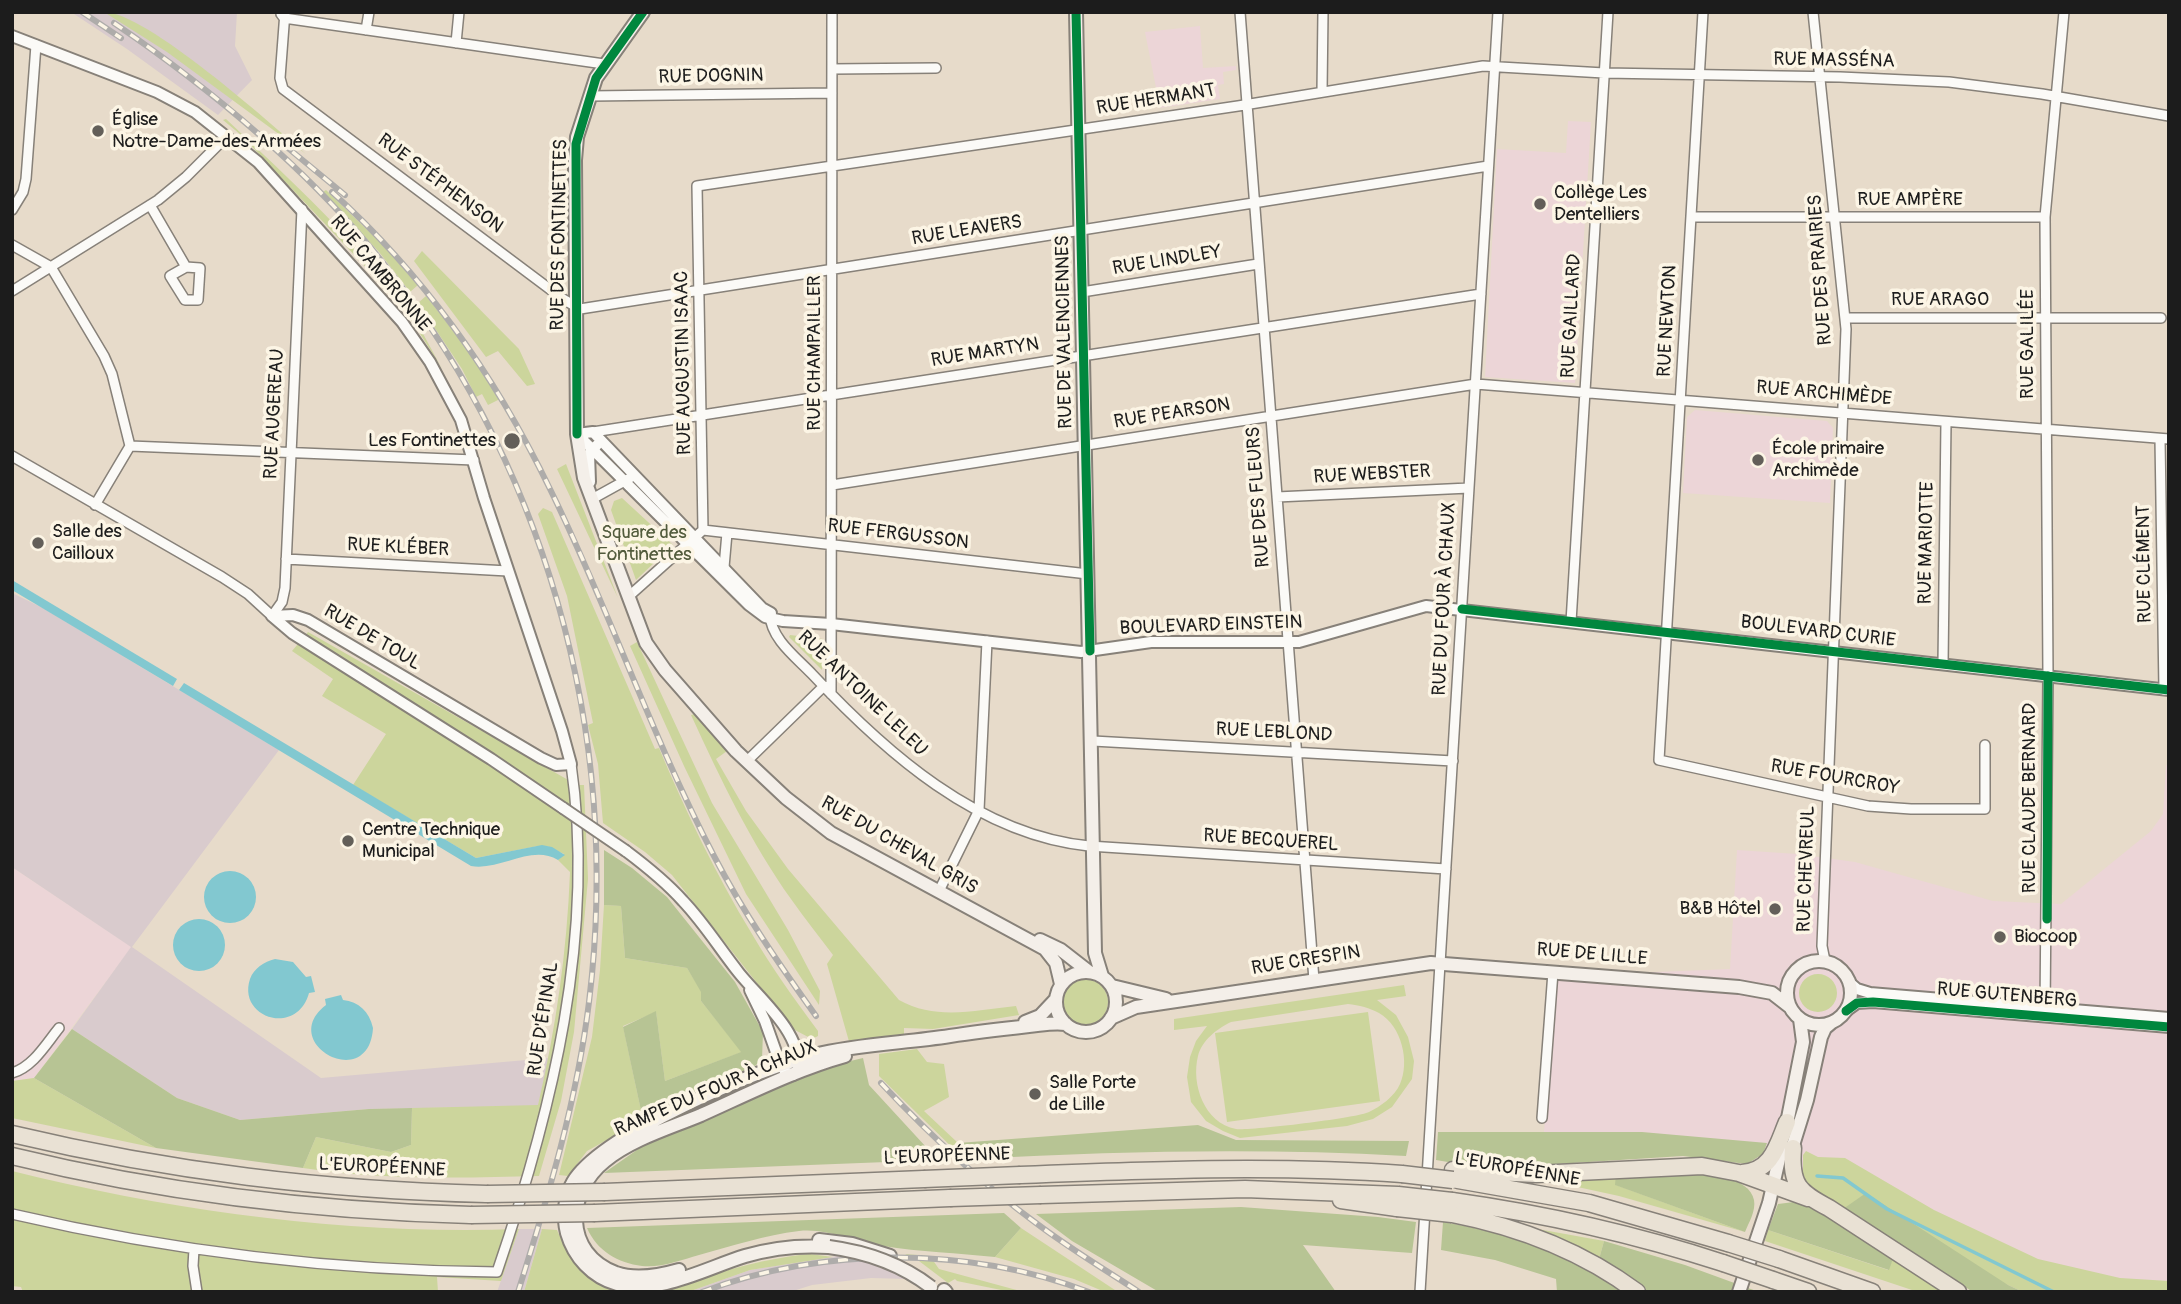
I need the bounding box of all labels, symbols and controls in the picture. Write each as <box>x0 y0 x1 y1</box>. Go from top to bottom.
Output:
street label: RUE MASSÉNA <box>1773 49 1895 73</box>
street label: RUE DOGNIN <box>658 65 764 89</box>
street label: RUE HERMANT <box>1095 79 1217 121</box>
place label: Église Notre-Dame-des-Armées <box>112 109 321 153</box>
marker: Église Notre-Dame-des-Armées <box>90 123 106 139</box>
street label: RUE STÉPHENSON <box>373 129 507 239</box>
street label: RUE DES FONTINETTES <box>547 139 573 331</box>
place label: Collège Les Dentelliers <box>1554 182 1647 226</box>
street label: RUE AMPÈRE <box>1857 189 1963 211</box>
street label: RUE DES PRAIRIES <box>1804 194 1838 346</box>
marker: Collège Les Dentelliers <box>1532 196 1548 212</box>
street label: RUE CAMBRONNE <box>325 211 435 337</box>
street label: RUE LEAVERS <box>910 211 1024 251</box>
street label: RUE DE VALENCIENNES <box>1052 235 1078 429</box>
street label: RUE LINDLEY <box>1111 241 1223 281</box>
street label: RUE GAILLARD <box>1557 253 1587 379</box>
street label: RUE NEWTON <box>1654 264 1682 378</box>
street label: RUE AUGUSTIN ISAAC <box>671 271 697 455</box>
street label: RUE CHAMPAILLER <box>804 275 826 431</box>
street label: RUE ARAGO <box>1891 289 1989 311</box>
street label: RUE GALILÉE <box>2017 289 2039 399</box>
street label: RUE MARTYN <box>929 333 1041 373</box>
street label: RUE AUGEREAU <box>260 348 290 480</box>
street label: RUE ARCHIMÈDE <box>1755 377 1893 411</box>
street label: RUE PEARSON <box>1112 394 1232 434</box>
street label: RUE DES FLEURS <box>1243 426 1275 568</box>
place label: Les Fontinettes <box>368 430 496 452</box>
marker: Les Fontinettes <box>502 431 522 451</box>
place label: École primaire Archimède <box>1772 438 1884 482</box>
marker: École primaire Archimède <box>1750 452 1766 468</box>
street label: RUE WEBSTER <box>1313 461 1431 489</box>
street label: RUE MARIOTTE <box>1915 481 1939 605</box>
street label: RUE DU FOUR À CHAUX <box>1429 502 1461 696</box>
street label: RUE CLÉMENT <box>2133 505 2157 623</box>
street label: RUE FERGUSSON <box>826 515 970 555</box>
place label: Salle des Cailloux <box>52 521 122 565</box>
park label: Square des Fontinettes <box>596 522 692 566</box>
street label: RUE KLÉBER <box>346 534 450 562</box>
marker: Salle des Cailloux <box>30 535 46 551</box>
street label: RUE DE TOUL <box>319 600 425 676</box>
street label: BOULEVARD EINSTEIN <box>1119 611 1303 641</box>
street label: BOULEVARD CURIE <box>1739 611 1897 653</box>
street label: RUE ANTOINE LELEU <box>792 626 932 762</box>
street label: RUE CLAUDE BERNARD <box>2019 703 2041 893</box>
street label: RUE LEBLOND <box>1215 719 1333 747</box>
street label: RUE FOURCROY <box>1769 755 1901 801</box>
street label: RUE DU CHEVAL GRIS <box>817 792 981 900</box>
street label: RUE CHEVREUL <box>1793 805 1821 933</box>
place label: Centre Technique Municipal <box>362 819 500 863</box>
street label: RUE BECQUEREL <box>1203 825 1339 857</box>
marker: Centre Technique Municipal <box>340 833 356 849</box>
place label: B&B Hôtel <box>1680 898 1761 920</box>
marker: B&B Hôtel <box>1767 901 1783 917</box>
place label: Biocoop <box>2014 926 2078 948</box>
marker: Biocoop <box>1992 929 2008 945</box>
street label: RUE DE LILLE <box>1536 939 1648 971</box>
street label: RUE CRESPIN <box>1250 941 1362 981</box>
street label: RUE D'ÉPINAL <box>524 960 564 1078</box>
street label: RUE GUTENBERG <box>1936 979 2078 1013</box>
street label: RAMPE DU FOUR À CHAUX <box>611 1036 821 1142</box>
place label: Salle Porte de Lille <box>1049 1072 1136 1116</box>
marker: Salle Porte de Lille <box>1027 1086 1043 1102</box>
street label: L'EUROPÉENNE <box>883 1143 1011 1171</box>
street label: L'EUROPÉENNE <box>1453 1148 1581 1192</box>
street label: L'EUROPÉENNE <box>318 1153 446 1183</box>

